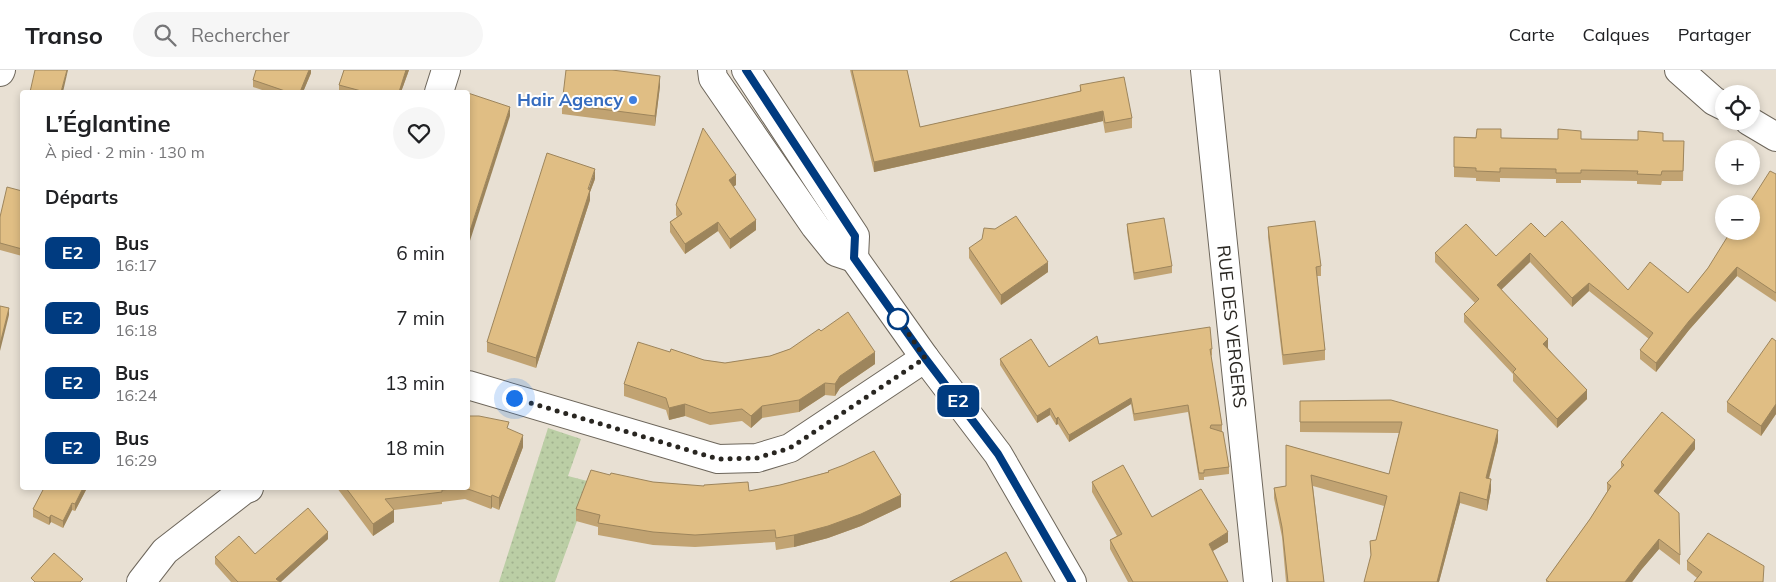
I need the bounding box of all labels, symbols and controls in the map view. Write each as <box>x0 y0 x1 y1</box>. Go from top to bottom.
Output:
search box <box>133 12 483 57</box>
text: Transo <box>25 20 103 50</box>
icon: search <box>151 21 179 49</box>
text: Rechercher <box>191 23 290 47</box>
text: Carte <box>1509 23 1555 46</box>
text: Calques <box>1583 23 1650 46</box>
text: Partager <box>1678 23 1751 46</box>
map controls <box>1715 85 1760 240</box>
button: locate <box>1715 85 1760 130</box>
place label: Hair Agency <box>517 88 623 111</box>
marker: Hair Agency <box>627 94 639 106</box>
button: heart <box>393 107 445 159</box>
text: L’Églantine <box>45 108 171 138</box>
button: + <box>1715 140 1760 185</box>
text: À pied · 2 min · 130 m <box>45 142 205 162</box>
text: Départs <box>45 185 118 209</box>
button: − <box>1715 195 1760 240</box>
text: Bus <box>115 231 149 255</box>
text: E2 <box>62 241 83 264</box>
text: 6 min <box>396 241 445 265</box>
street label: RUE DES VERGERS <box>1212 244 1252 409</box>
text: 16:17 <box>115 255 157 275</box>
text: Bus <box>115 296 149 320</box>
text: E2 <box>62 306 83 329</box>
text: 7 min <box>396 306 445 330</box>
unlabelled marker <box>887 308 909 330</box>
text: 16:18 <box>115 320 157 340</box>
text: Bus <box>115 361 149 385</box>
text: E2 <box>62 371 83 394</box>
text: 13 min <box>385 371 445 395</box>
text: 16:24 <box>115 385 157 405</box>
line badge: E2 <box>936 385 980 417</box>
your location <box>502 386 527 411</box>
text: E2 <box>947 389 969 412</box>
text: Bus <box>115 426 149 450</box>
text: E2 <box>62 436 83 459</box>
text: 18 min <box>385 436 445 460</box>
text: 16:29 <box>115 450 157 470</box>

